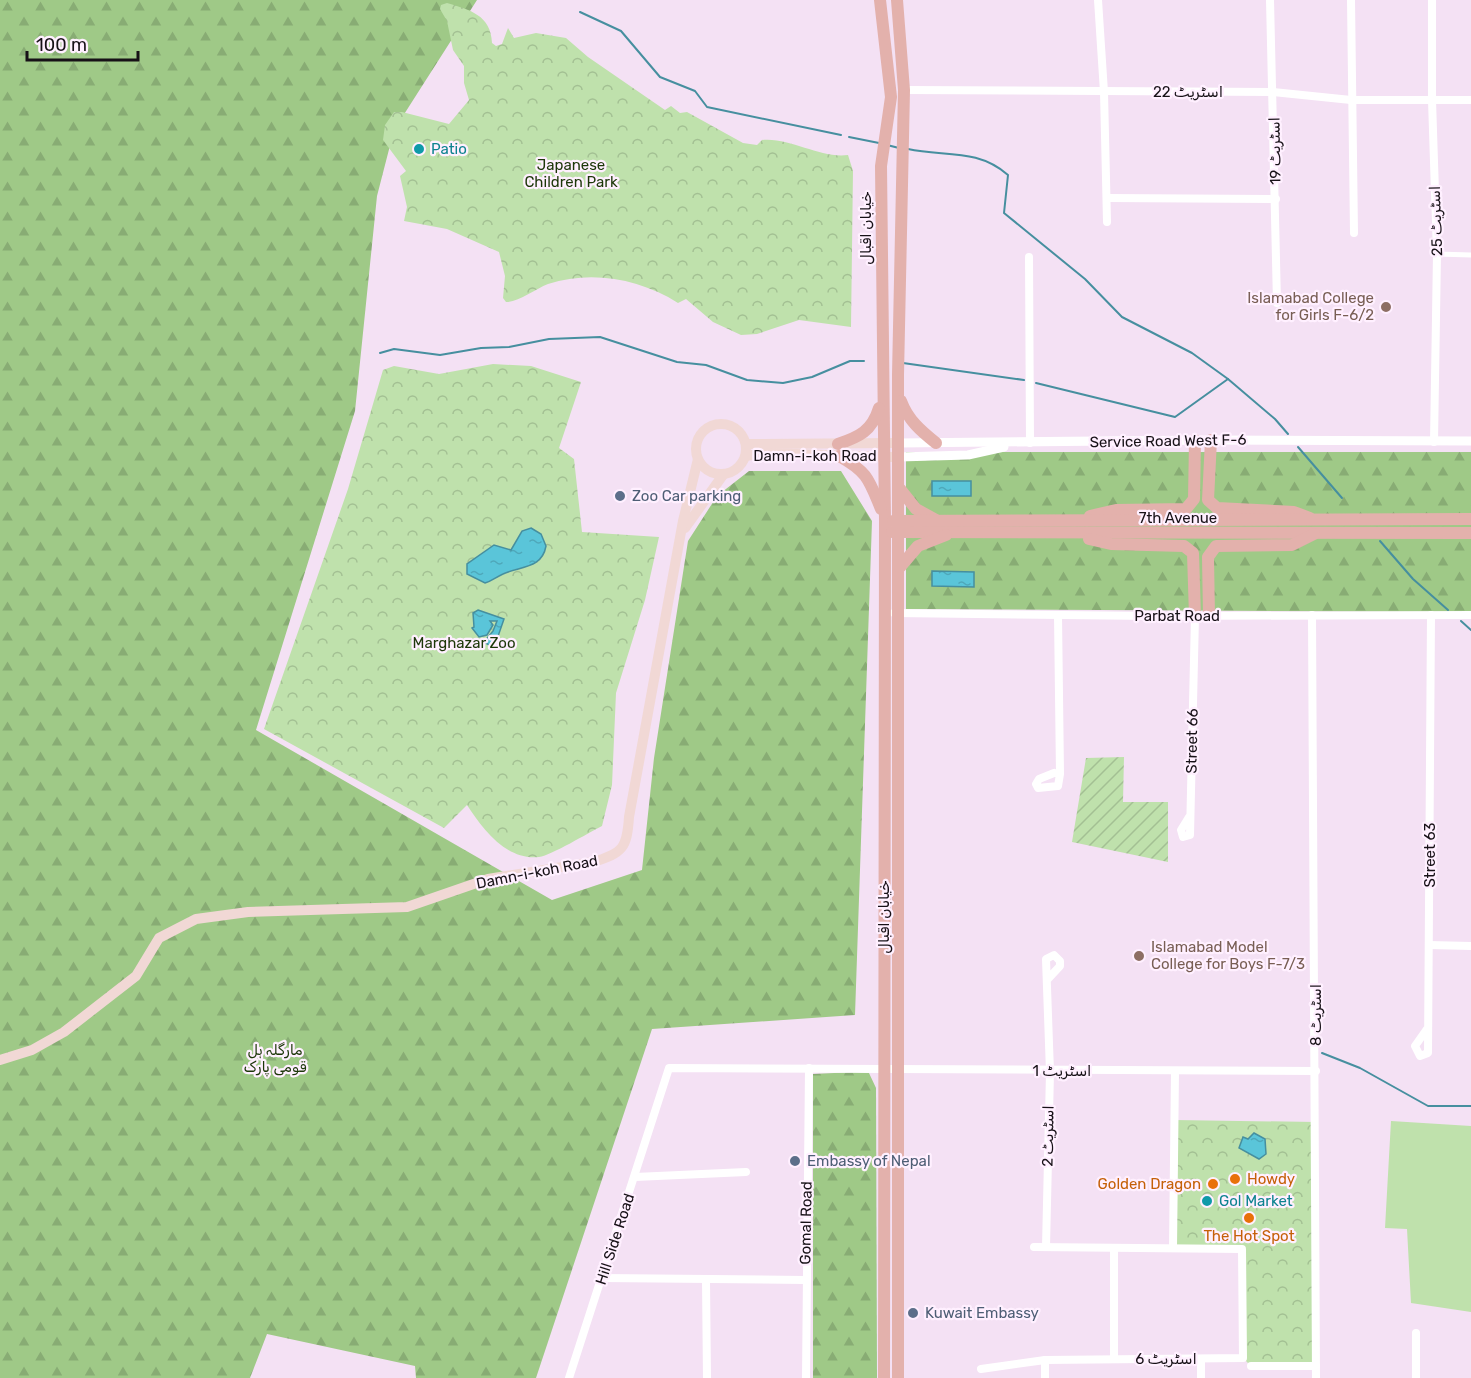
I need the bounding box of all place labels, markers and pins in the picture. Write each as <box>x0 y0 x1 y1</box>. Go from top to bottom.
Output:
place label: Patio <box>431 140 467 158</box>
marker: Patio <box>412 142 426 156</box>
place label: Islamabad College for Girls F-6/2 <box>1247 289 1374 324</box>
marker: Islamabad College for Girls F-6/2 <box>1379 300 1393 314</box>
place label: Zoo Car parking <box>632 487 741 505</box>
marker: Zoo Car parking <box>613 489 627 503</box>
place label: Islamabad Model College for Boys F-7/3 <box>1151 938 1305 973</box>
marker: Islamabad Model College for Boys F-7/3 <box>1132 949 1146 963</box>
place label: Embassy of Nepal <box>807 1152 931 1170</box>
marker: Embassy of Nepal <box>788 1154 802 1168</box>
place label: Howdy <box>1247 1170 1295 1188</box>
marker: Howdy <box>1228 1172 1242 1186</box>
place label: Golden Dragon <box>1098 1175 1201 1193</box>
marker: Golden Dragon <box>1206 1177 1220 1191</box>
place label: Gol Market <box>1219 1192 1293 1210</box>
marker: Gol Market <box>1200 1194 1214 1208</box>
marker: The Hot Spot <box>1242 1211 1256 1225</box>
place label: The Hot Spot <box>1203 1227 1295 1245</box>
place label: Kuwait Embassy <box>925 1304 1039 1322</box>
marker: Kuwait Embassy <box>906 1306 920 1320</box>

